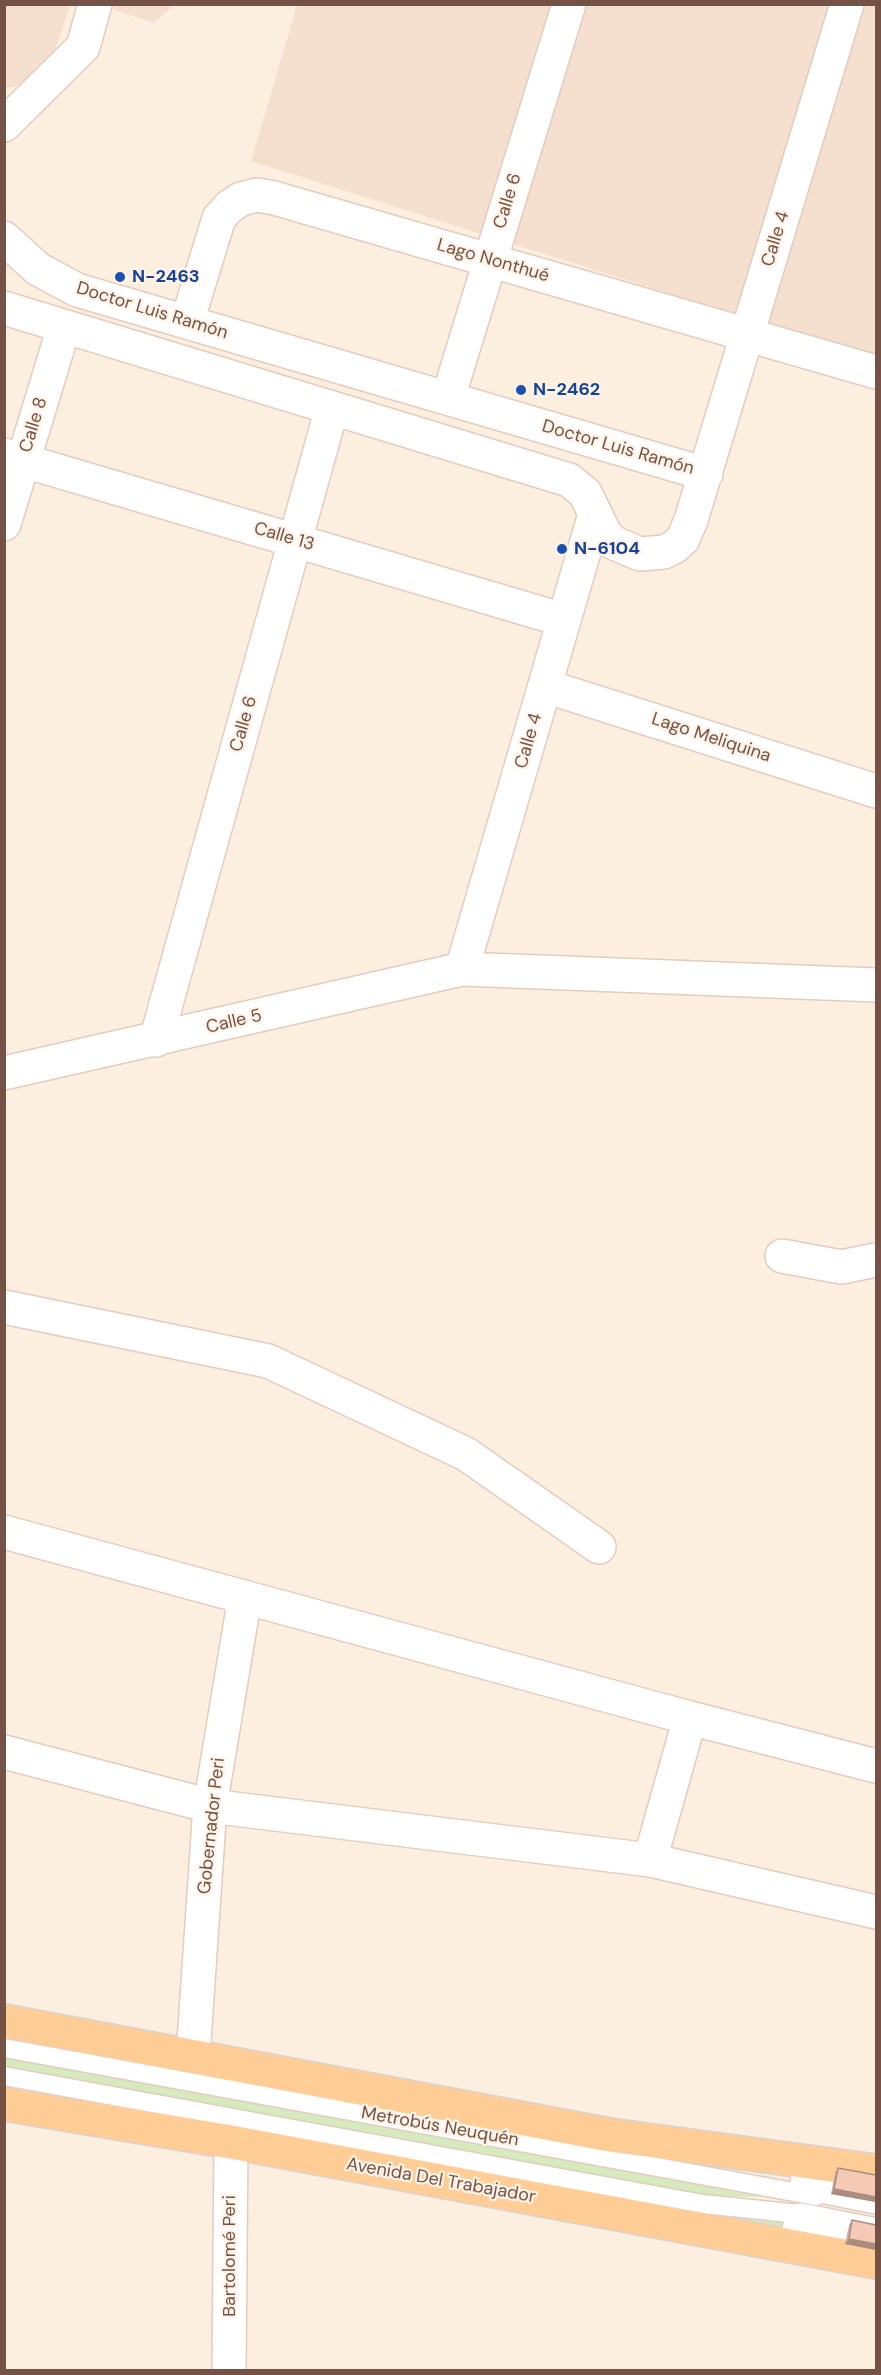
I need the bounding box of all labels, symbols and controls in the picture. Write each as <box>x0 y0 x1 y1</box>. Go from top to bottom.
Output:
street label: Calle 6 <box>489 171 527 231</box>
street label: Calle 4 <box>757 209 795 269</box>
street label: Lago Nonthué <box>434 235 552 287</box>
place label: N-2463 <box>132 266 200 288</box>
marker: N-2463 <box>113 270 127 284</box>
street label: Doctor Luis Ramón <box>74 278 230 344</box>
place label: N-2462 <box>533 379 600 401</box>
marker: N-2462 <box>514 383 528 397</box>
street label: Calle 8 <box>15 395 53 455</box>
street label: Doctor Luis Ramón <box>539 416 697 480</box>
street label: Calle 13 <box>251 518 317 556</box>
place label: N-6104 <box>574 538 640 560</box>
marker: N-6104 <box>555 542 569 556</box>
street label: Calle 6 <box>226 694 262 754</box>
street label: Lago Meliquina <box>649 709 773 767</box>
street label: Calle 4 <box>511 711 547 771</box>
street label: Calle 5 <box>204 1005 264 1039</box>
street label: Gobernador Peri <box>194 1757 230 1895</box>
street label: Metrobús Neuquén <box>360 2103 520 2151</box>
street label: Avenida Del Trabajador <box>345 2154 537 2208</box>
street label: Bartolomé Peri <box>219 2195 241 2317</box>

